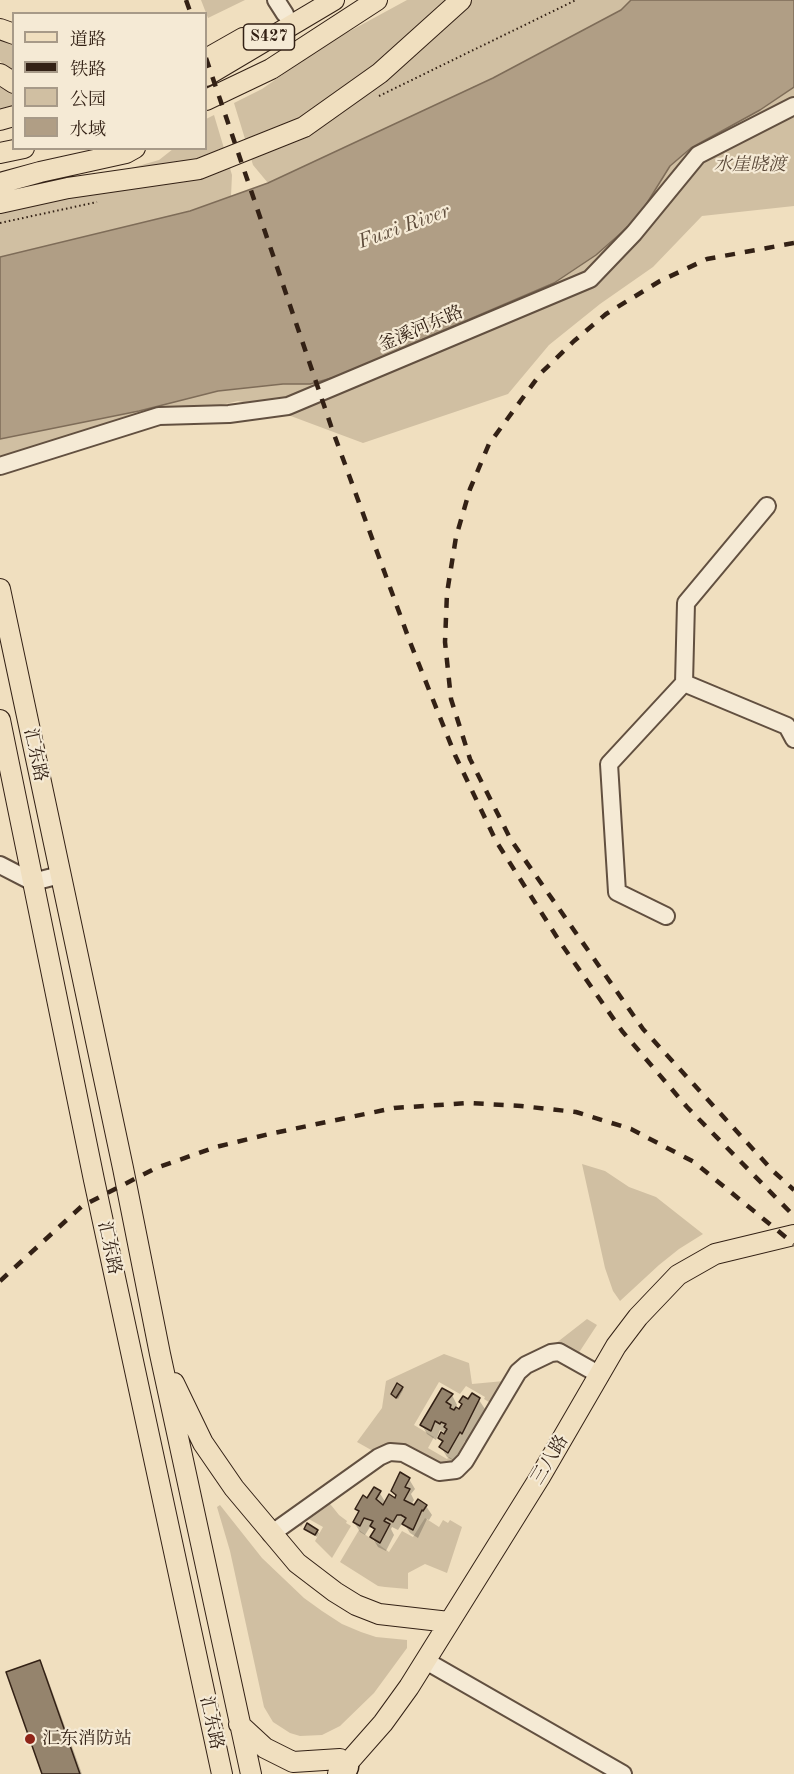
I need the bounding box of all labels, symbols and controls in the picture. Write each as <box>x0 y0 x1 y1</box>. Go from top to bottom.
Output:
legend <box>12 12 207 150</box>
road number: S427 <box>244 24 294 50</box>
text: 道路 <box>70 31 106 49</box>
text: 铁路 <box>70 61 106 79</box>
text: 公园 <box>70 91 106 109</box>
text: 水域 <box>70 121 106 139</box>
park label: 水崖晓渡 <box>714 154 786 176</box>
water label: Fuxi River <box>355 199 453 255</box>
street label: 釜溪河东路 <box>375 301 467 357</box>
street label: 汇东路 <box>19 726 51 784</box>
street label: 汇东路 <box>93 1219 125 1277</box>
street label: 三八路 <box>527 1431 573 1489</box>
street label: 汇东路 <box>195 1694 227 1752</box>
place label: 汇东消防站 <box>42 1728 132 1750</box>
marker: 汇东消防站 <box>23 1732 37 1746</box>

